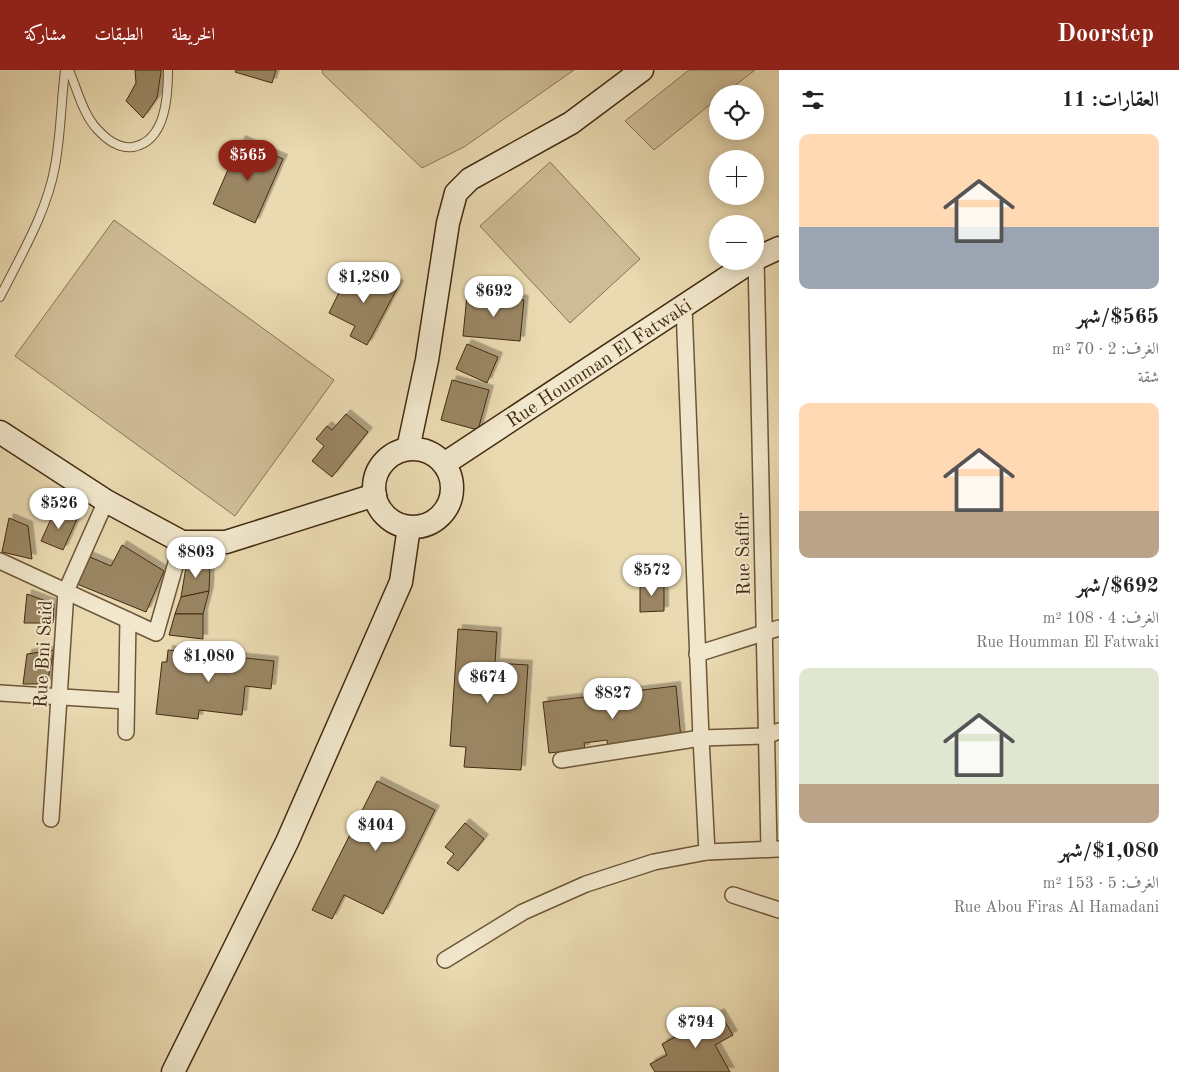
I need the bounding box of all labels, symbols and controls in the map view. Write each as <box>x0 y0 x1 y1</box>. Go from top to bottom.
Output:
text: Doorstep <box>1057 23 1154 47</box>
text: مشاركة <box>25 26 66 44</box>
text: الطبقات <box>94 26 143 44</box>
text: الخريطة <box>171 26 215 44</box>
map controls <box>709 85 764 270</box>
button: locate <box>709 85 764 140</box>
icon: filters <box>799 86 827 114</box>
text: العقارات: 11 <box>1062 90 1159 111</box>
pin: $565 <box>218 140 278 182</box>
text: $565 <box>229 148 267 164</box>
button: + <box>709 150 764 205</box>
icon: home <box>934 166 1024 256</box>
button: − <box>709 215 764 270</box>
pin: $1,280 <box>323 262 405 304</box>
text: $1,280 <box>339 270 389 286</box>
pin: $692 <box>464 276 524 318</box>
text: $692 <box>475 284 513 300</box>
street label: Rue Houmman El Fatwaki <box>504 297 696 432</box>
text: $565/شهر <box>1077 307 1159 328</box>
text: الغرف: 2 · 70 m² <box>1052 342 1159 358</box>
text: شقة <box>1138 370 1159 386</box>
icon: home <box>934 435 1024 525</box>
pin: $526 <box>29 488 89 530</box>
text: $526 <box>40 496 78 512</box>
street label: Rue Saffir <box>734 512 755 596</box>
pin: $803 <box>166 536 226 579</box>
text: $803 <box>177 545 215 561</box>
pin: $572 <box>622 554 682 597</box>
text: $572 <box>633 563 671 579</box>
text: $692/شهر <box>1077 576 1159 597</box>
street label: Rue Bni Said <box>32 600 57 708</box>
text: الغرف: 4 · 108 m² <box>1043 611 1159 627</box>
text: Rue Houmman El Fatwaki <box>976 635 1159 651</box>
pin: $1,080 <box>168 640 250 683</box>
text: $1,080 <box>184 649 234 665</box>
pin: $674 <box>458 662 518 704</box>
text: $674 <box>469 670 507 686</box>
pin: $827 <box>583 678 643 720</box>
text: $827 <box>594 686 632 702</box>
icon: home <box>934 700 1024 790</box>
pin: $404 <box>346 810 406 852</box>
text: $404 <box>357 818 395 834</box>
text: $1,080/شهر <box>1059 841 1159 862</box>
text: الغرف: 5 · 153 m² <box>1043 876 1159 892</box>
text: Rue Abou Firas Al Hamadani <box>953 900 1159 916</box>
pin: $794 <box>666 1006 726 1049</box>
text: $794 <box>677 1015 715 1031</box>

